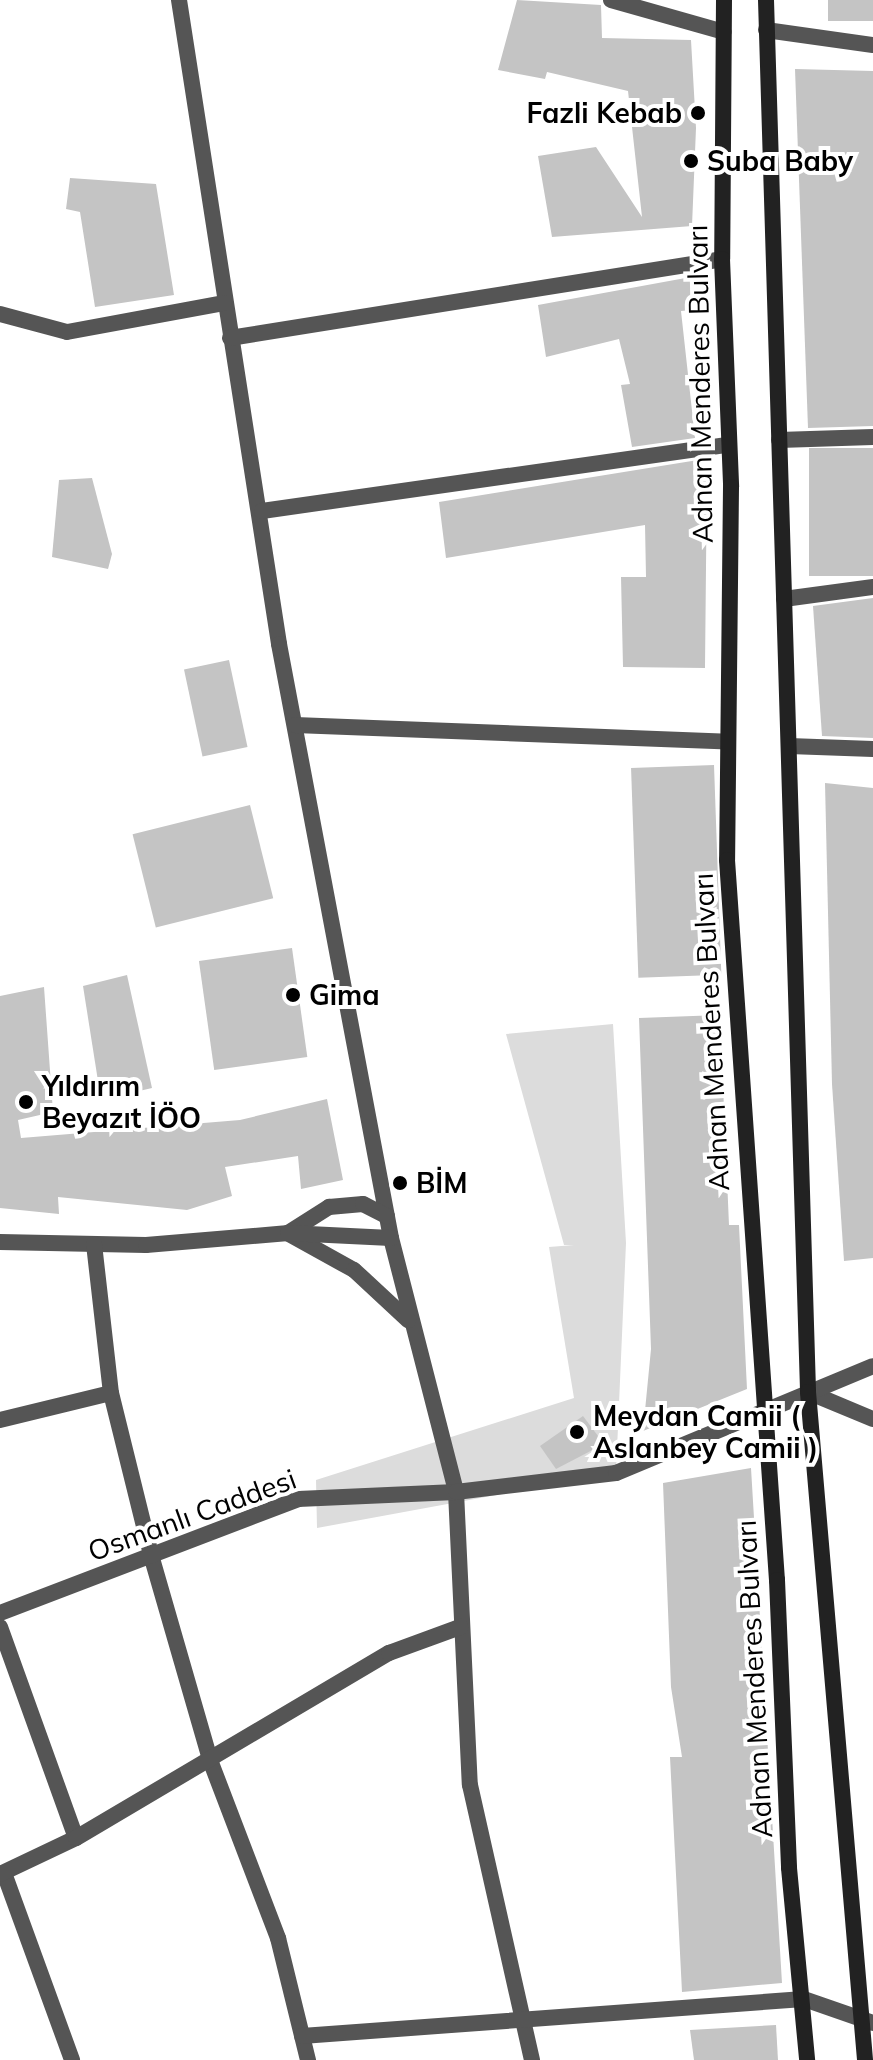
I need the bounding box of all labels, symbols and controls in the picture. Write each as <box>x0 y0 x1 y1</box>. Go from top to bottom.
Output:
place label: Fazli Kebab <box>526 96 682 130</box>
marker: Fazli Kebab <box>689 104 707 122</box>
place label: Suba Baby <box>707 144 853 178</box>
marker: Suba Baby <box>682 152 700 170</box>
street label: Adnan Menderes Bulvarı <box>680 225 720 543</box>
street label: Adnan Menderes Bulvarı <box>686 872 736 1192</box>
place label: Gima <box>309 978 380 1012</box>
marker: Gima <box>284 986 302 1004</box>
place label: Yıldırım Beyazıt İÖO <box>42 1069 201 1135</box>
marker: Yıldırım Beyazıt İÖO <box>17 1093 35 1111</box>
place label: BİM <box>416 1166 468 1200</box>
marker: BİM <box>391 1174 409 1192</box>
place label: Meydan Camii ( Aslanbey Camii ) <box>593 1399 818 1465</box>
marker: Meydan Camii ( Aslanbey Camii ) <box>568 1423 586 1441</box>
street label: Osmanlı Caddesi <box>83 1462 301 1568</box>
street label: Adnan Menderes Bulvarı <box>729 1519 779 1839</box>

